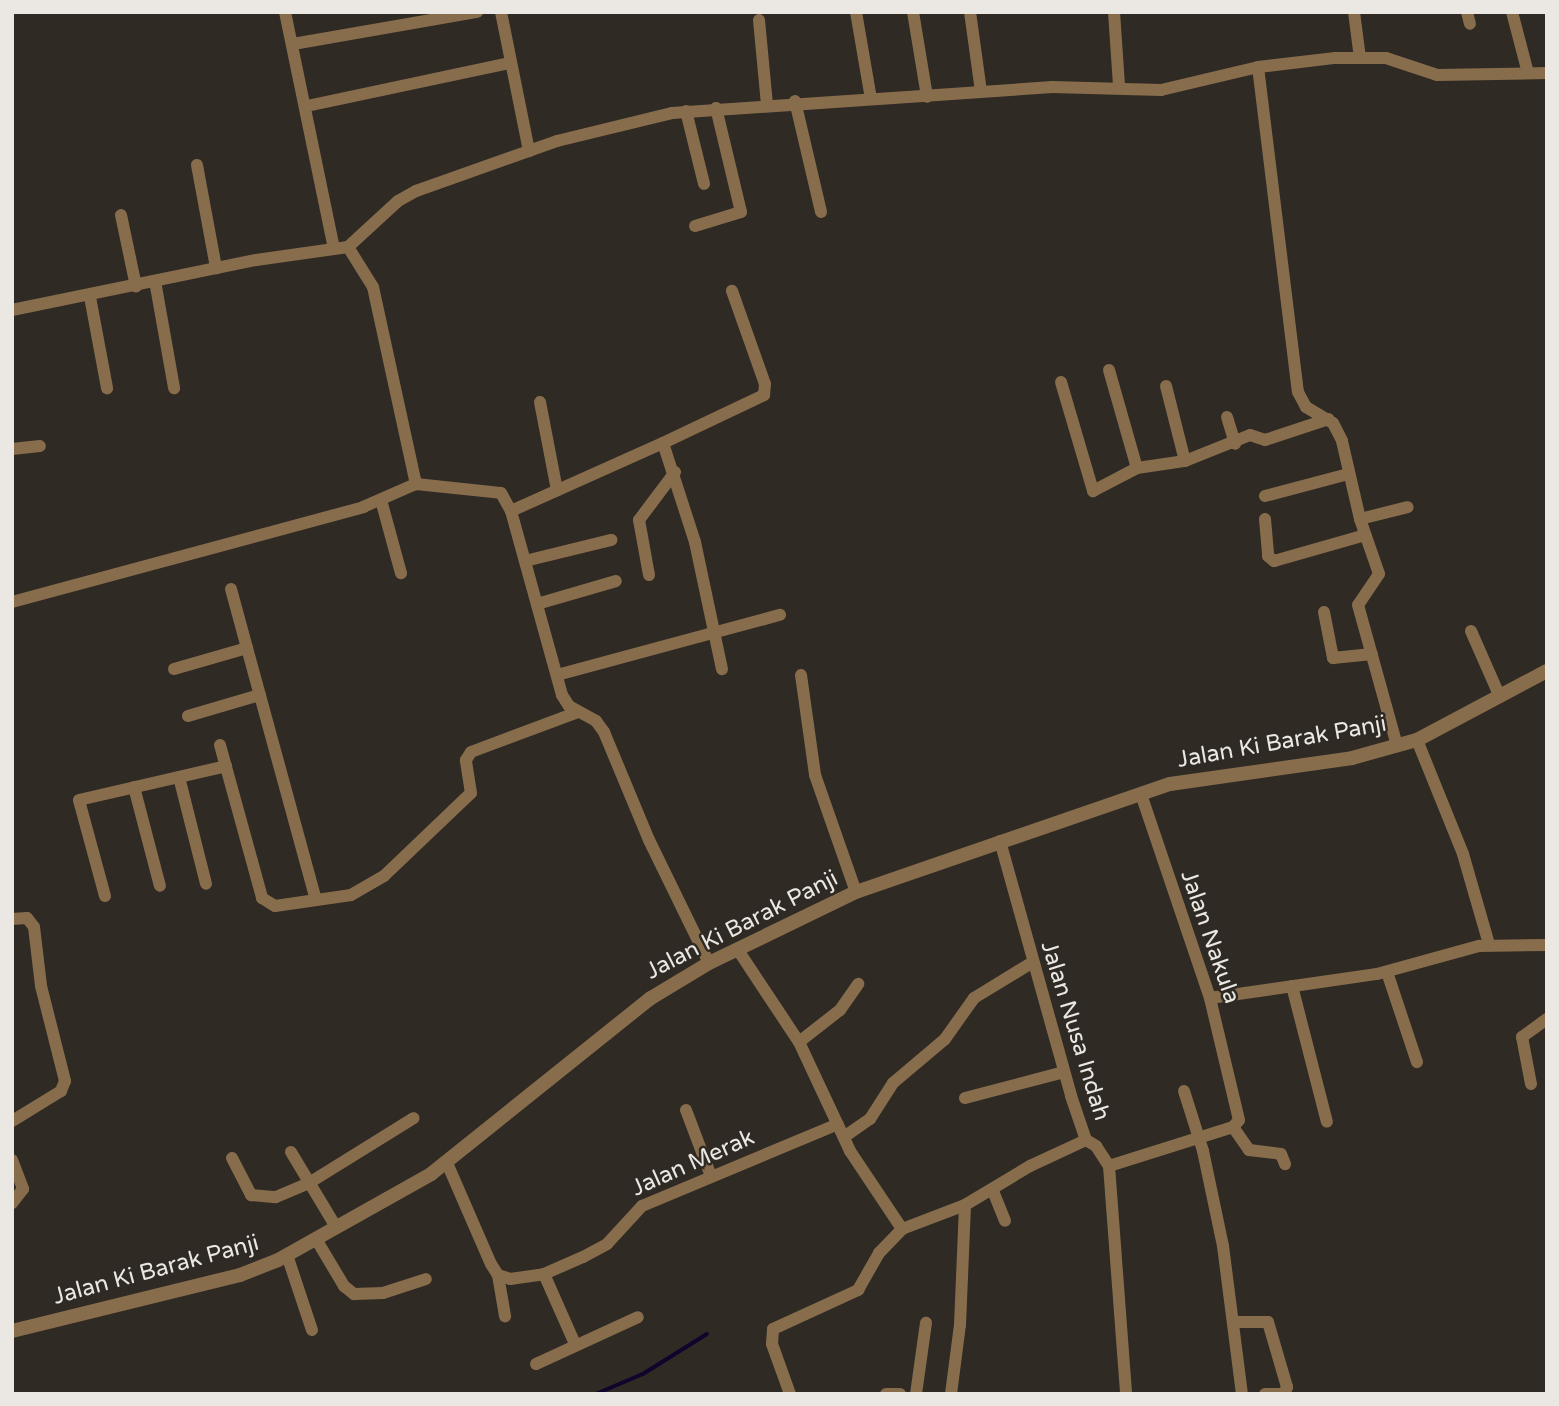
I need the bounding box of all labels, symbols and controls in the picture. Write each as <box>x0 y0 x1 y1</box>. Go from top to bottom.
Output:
street label: Jalan Ki Barak Panji <box>1175 710 1389 774</box>
street label: Jalan Ki Barak Panji <box>641 865 843 985</box>
street label: Jalan Nakula <box>1174 867 1246 1007</box>
street label: Jalan Nusa Indah <box>1035 938 1115 1124</box>
street label: Jalan Merak <box>627 1124 759 1202</box>
street label: Jalan Ki Barak Panji <box>50 1229 262 1311</box>

